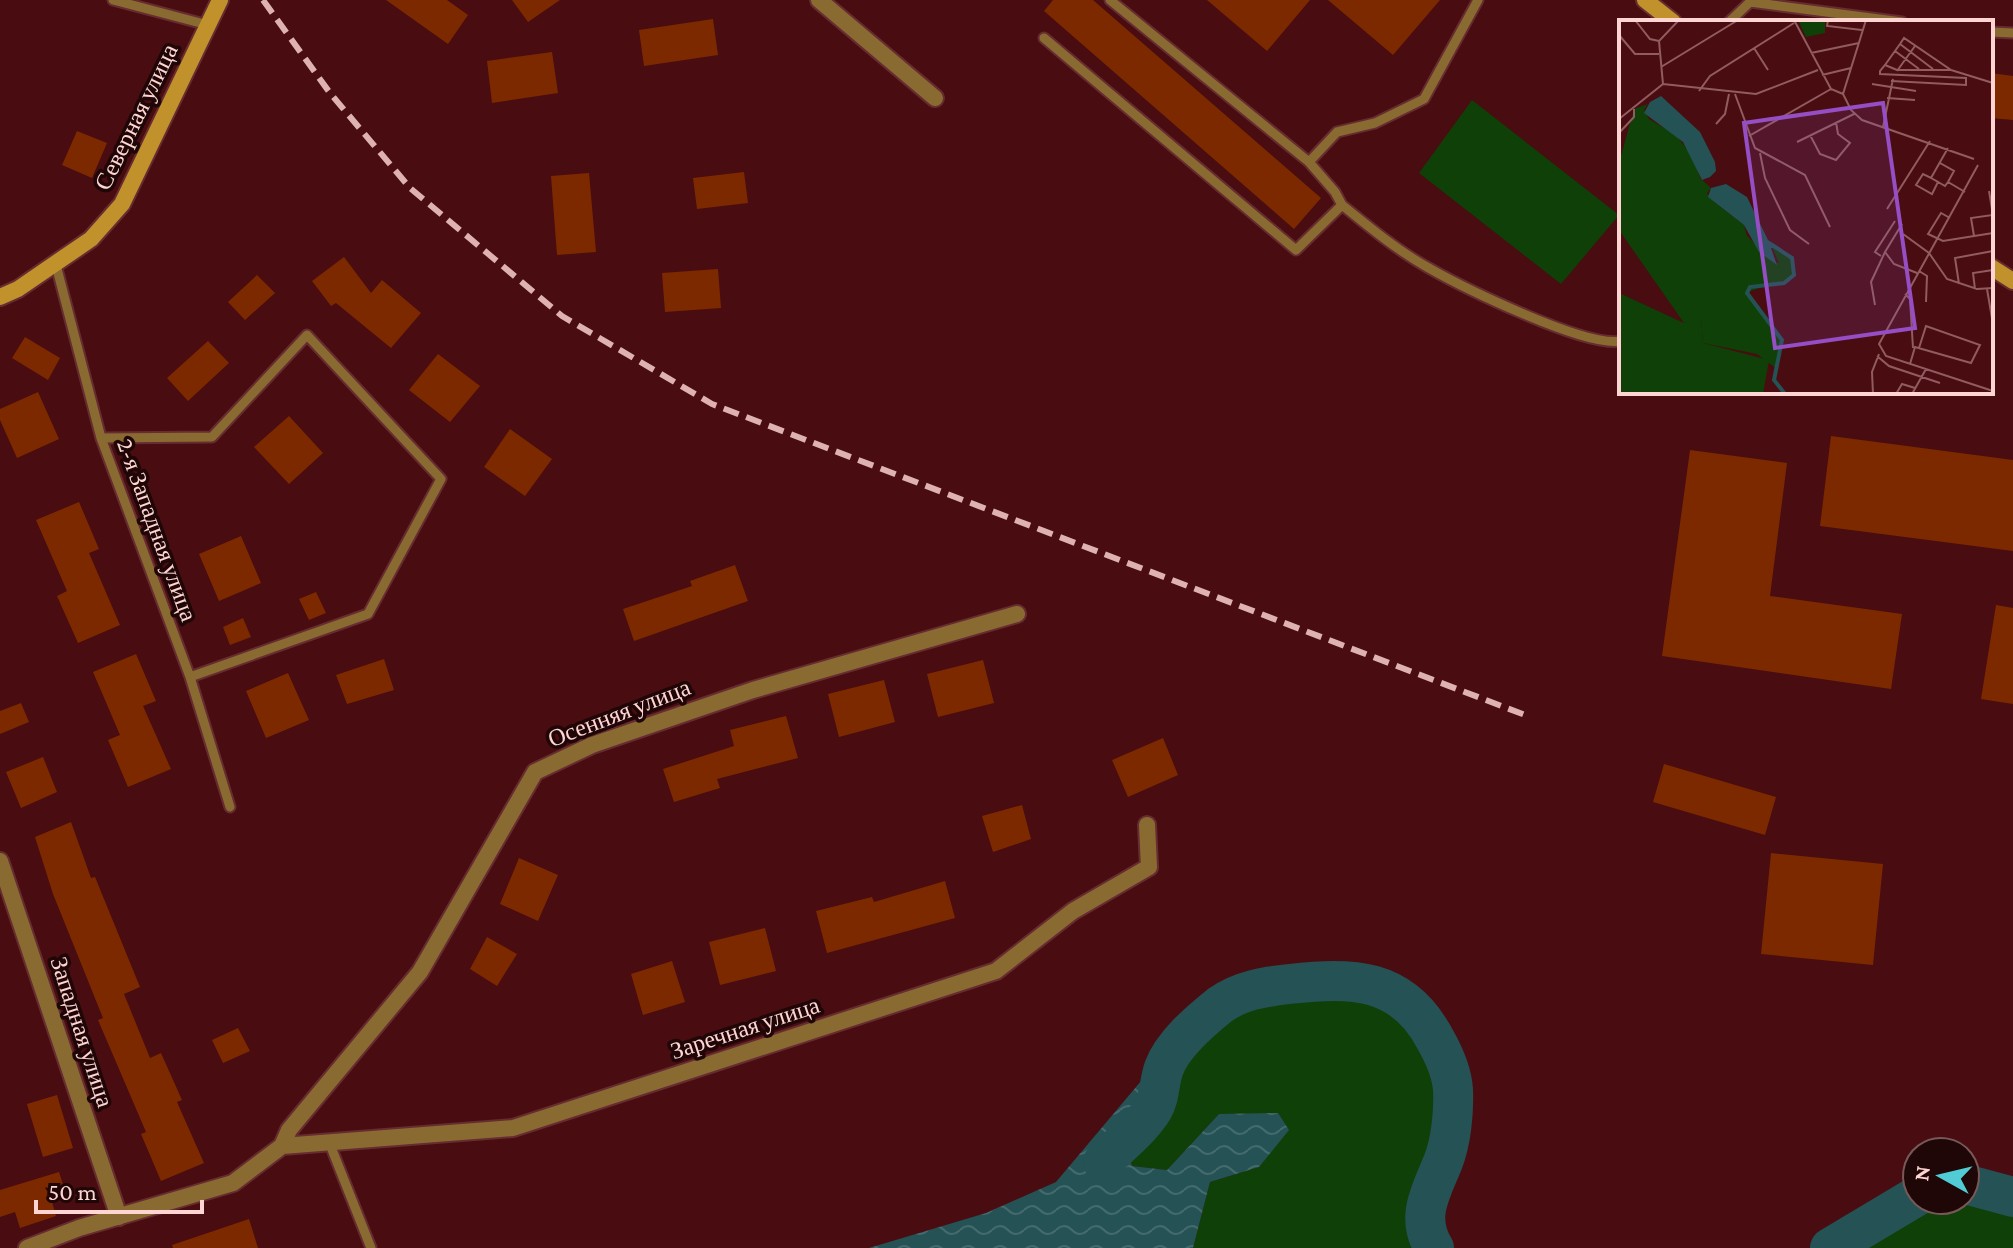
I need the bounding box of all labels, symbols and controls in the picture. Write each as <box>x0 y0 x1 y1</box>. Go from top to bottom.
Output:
inset map <box>1619 20 1993 394</box>
street label: Северная улица <box>89 39 183 194</box>
street label: 2-я Западная улица <box>112 435 203 625</box>
street label: Осенняя улица <box>544 673 694 752</box>
street label: Западная улица <box>45 953 120 1111</box>
street label: Заречная улица <box>667 991 823 1064</box>
north arrow <box>1901 1136 1981 1216</box>
scale bar <box>36 1164 202 1214</box>
text: N <box>1908 1164 1935 1182</box>
text: 50 m <box>48 1178 97 1205</box>

